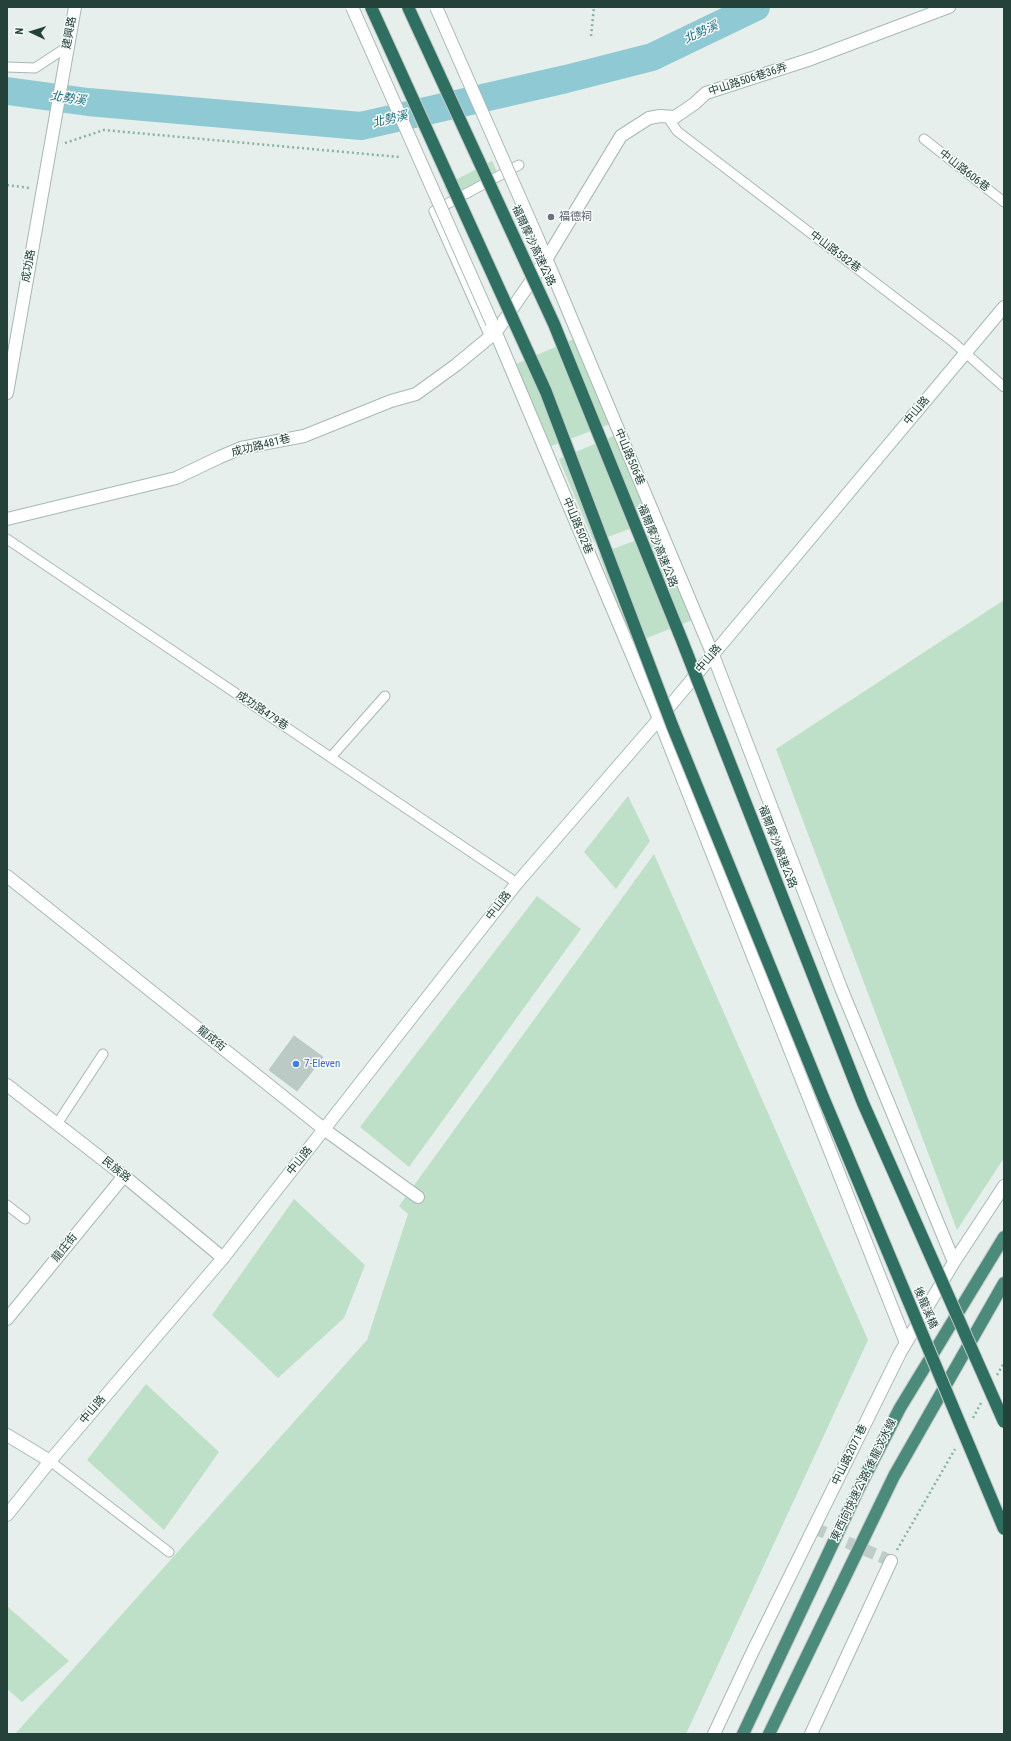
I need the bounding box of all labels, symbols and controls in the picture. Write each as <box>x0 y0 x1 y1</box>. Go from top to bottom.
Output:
north arrow <box>12 12 52 52</box>
street label: 建興路 <box>61 16 79 50</box>
water label: 北勢溪 <box>682 19 720 47</box>
text: N <box>13 27 26 35</box>
street label: 中山路506巷36弄 <box>707 61 789 99</box>
water label: 北勢溪 <box>49 89 87 109</box>
water label: 北勢溪 <box>371 109 409 131</box>
street label: 中山路606巷 <box>936 147 992 195</box>
street label: 福爾摩沙高速公路 <box>508 203 558 289</box>
place label: 福德祠 <box>559 210 592 224</box>
marker: 福德祠 <box>546 212 556 222</box>
street label: 中山路582巷 <box>807 229 863 275</box>
street label: 成功路 <box>20 249 38 283</box>
street label: 中山路 <box>901 394 933 428</box>
street label: 中山路506巷 <box>611 427 647 487</box>
street label: 成功路481巷 <box>230 432 292 460</box>
street label: 中山路502巷 <box>559 496 595 556</box>
street label: 福爾摩沙高速公路 <box>634 503 680 589</box>
street label: 中山路 <box>693 642 725 676</box>
street label: 成功路479巷 <box>233 689 291 733</box>
street label: 福爾摩沙高速公路 <box>755 804 799 890</box>
street label: 中山路 <box>484 889 514 923</box>
street label: 龍成街 <box>194 1023 228 1055</box>
place label: 7-Eleven <box>304 1057 340 1071</box>
marker: 7-Eleven <box>291 1059 301 1069</box>
street label: 中山路 <box>284 1144 316 1178</box>
street label: 民族路 <box>99 1154 133 1186</box>
street label: 龍庄街 <box>49 1231 81 1265</box>
street label: 後龍溪橋 <box>910 1285 940 1331</box>
street label: 中山路 <box>77 1393 109 1427</box>
street label: 東西向快速公路 後龍汶水線 <box>829 1417 899 1543</box>
street label: 中山路2071巷 <box>830 1423 870 1487</box>

